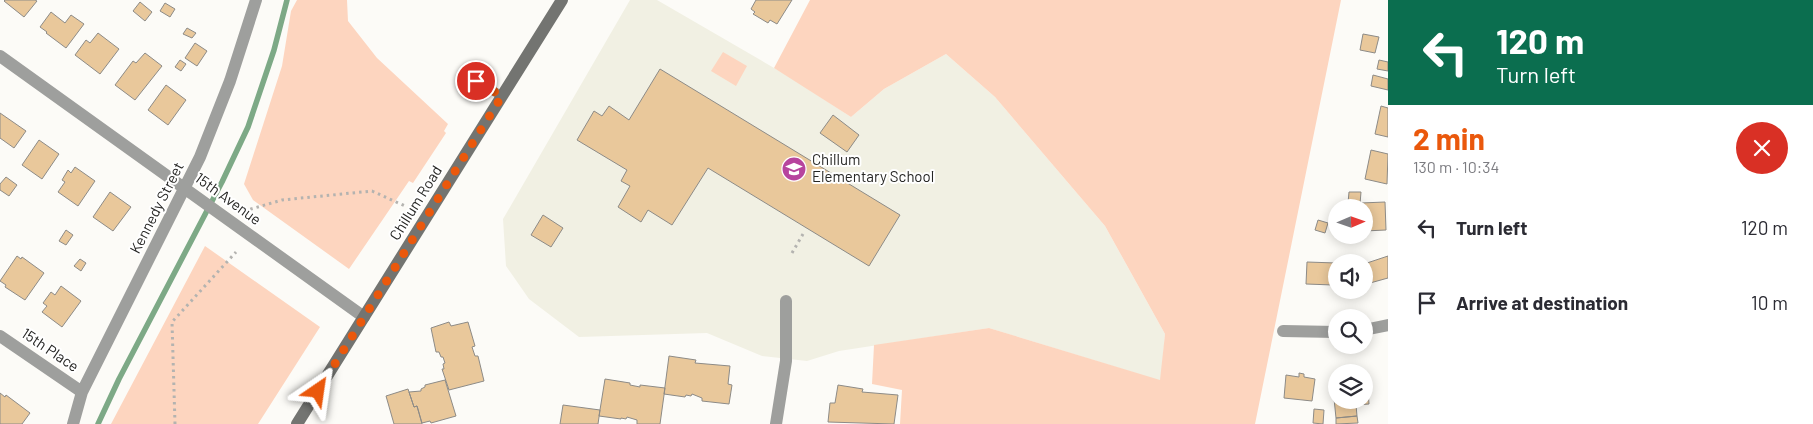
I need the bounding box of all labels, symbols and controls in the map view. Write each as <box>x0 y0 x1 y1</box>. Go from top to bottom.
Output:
text: 120 m <box>1496 19 1584 61</box>
icon: left <box>1413 20 1478 85</box>
pin <box>455 60 497 102</box>
text: Turn left <box>1496 61 1576 87</box>
icon: arrive <box>462 67 490 95</box>
text: 2 min <box>1413 120 1485 156</box>
button: close <box>1736 122 1788 174</box>
place label: Chillum Elementary School <box>812 150 934 185</box>
school or university icon: Chillum Elementary School <box>781 156 807 182</box>
text: 130 m · 10:34 <box>1413 157 1499 176</box>
street label: Kennedy Street <box>125 159 187 256</box>
street label: Chillum Road <box>385 162 445 243</box>
street label: 15th Avenue <box>192 168 265 228</box>
north arrow <box>1328 199 1372 244</box>
map controls <box>1328 199 1373 409</box>
icon: left <box>1413 214 1441 242</box>
text: Turn left <box>1456 216 1527 239</box>
text: 120 m <box>1741 216 1788 239</box>
button: sound <box>1328 254 1373 299</box>
icon: arrive <box>1413 289 1441 317</box>
text: Arrive at destination <box>1456 291 1628 314</box>
text: 10 m <box>1751 291 1788 314</box>
button: search <box>1328 309 1373 354</box>
street label: 15th Place <box>18 323 83 375</box>
position arrow <box>291 364 343 416</box>
button: layers <box>1328 364 1373 409</box>

